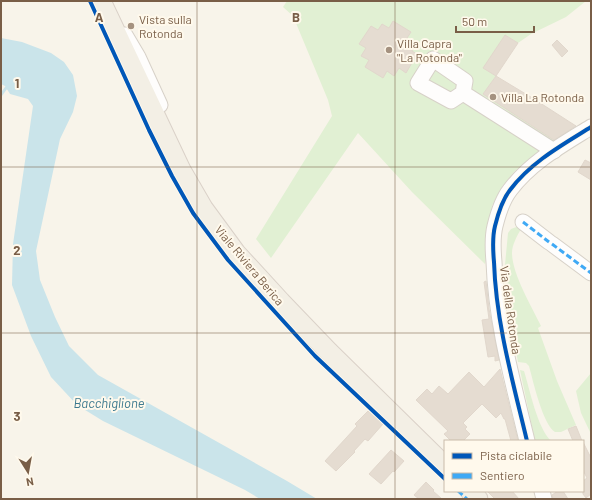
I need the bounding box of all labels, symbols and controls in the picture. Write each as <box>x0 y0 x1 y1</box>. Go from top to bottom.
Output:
scale bar <box>456 8 534 34</box>
text: A <box>95 9 104 25</box>
text: B <box>292 9 300 25</box>
place label: Vista sulla Rotonda <box>139 12 192 40</box>
text: 50 m <box>462 14 487 28</box>
marker: Vista sulla Rotonda <box>126 21 136 31</box>
place label: Villa Capra "La Rotonda" <box>397 36 462 64</box>
marker: Villa Capra "La Rotonda" <box>384 45 394 55</box>
text: 1 <box>15 75 19 91</box>
place label: Villa La Rotonda <box>501 90 584 104</box>
marker: Villa La Rotonda <box>488 92 498 102</box>
street label: Viale Riviera Berica <box>213 222 287 308</box>
text: 2 <box>13 242 21 258</box>
street label: Via della Rotonda <box>498 265 524 355</box>
water label: Bacchiglione <box>74 395 145 411</box>
text: 3 <box>13 408 21 424</box>
legend <box>444 440 584 492</box>
text: Pista ciclabile <box>480 448 552 462</box>
north arrow <box>8 452 48 492</box>
text: Sentiero <box>480 468 525 482</box>
text: N <box>25 475 35 489</box>

